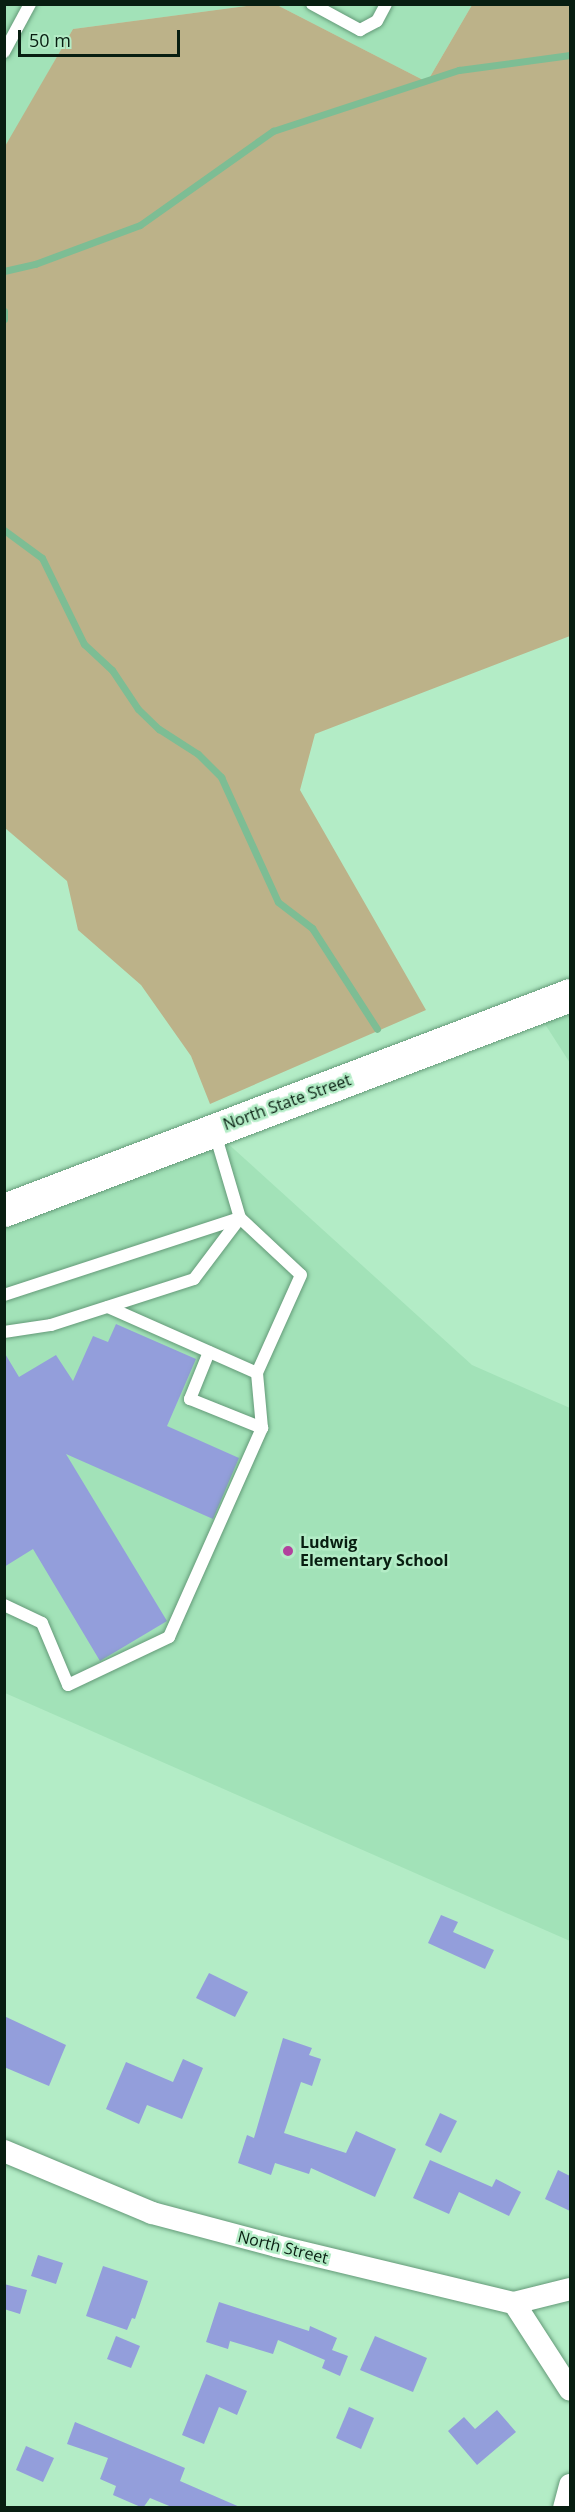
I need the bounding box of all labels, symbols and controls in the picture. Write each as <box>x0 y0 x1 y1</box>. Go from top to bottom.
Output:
scale bar <box>21 18 183 56</box>
text: 50 m <box>29 28 71 52</box>
street label: North State Street <box>220 1070 354 1134</box>
place label: Ludwig Elementary School <box>300 1532 448 1570</box>
marker: Ludwig Elementary School <box>281 1544 295 1558</box>
street label: North Street <box>236 2226 330 2268</box>

